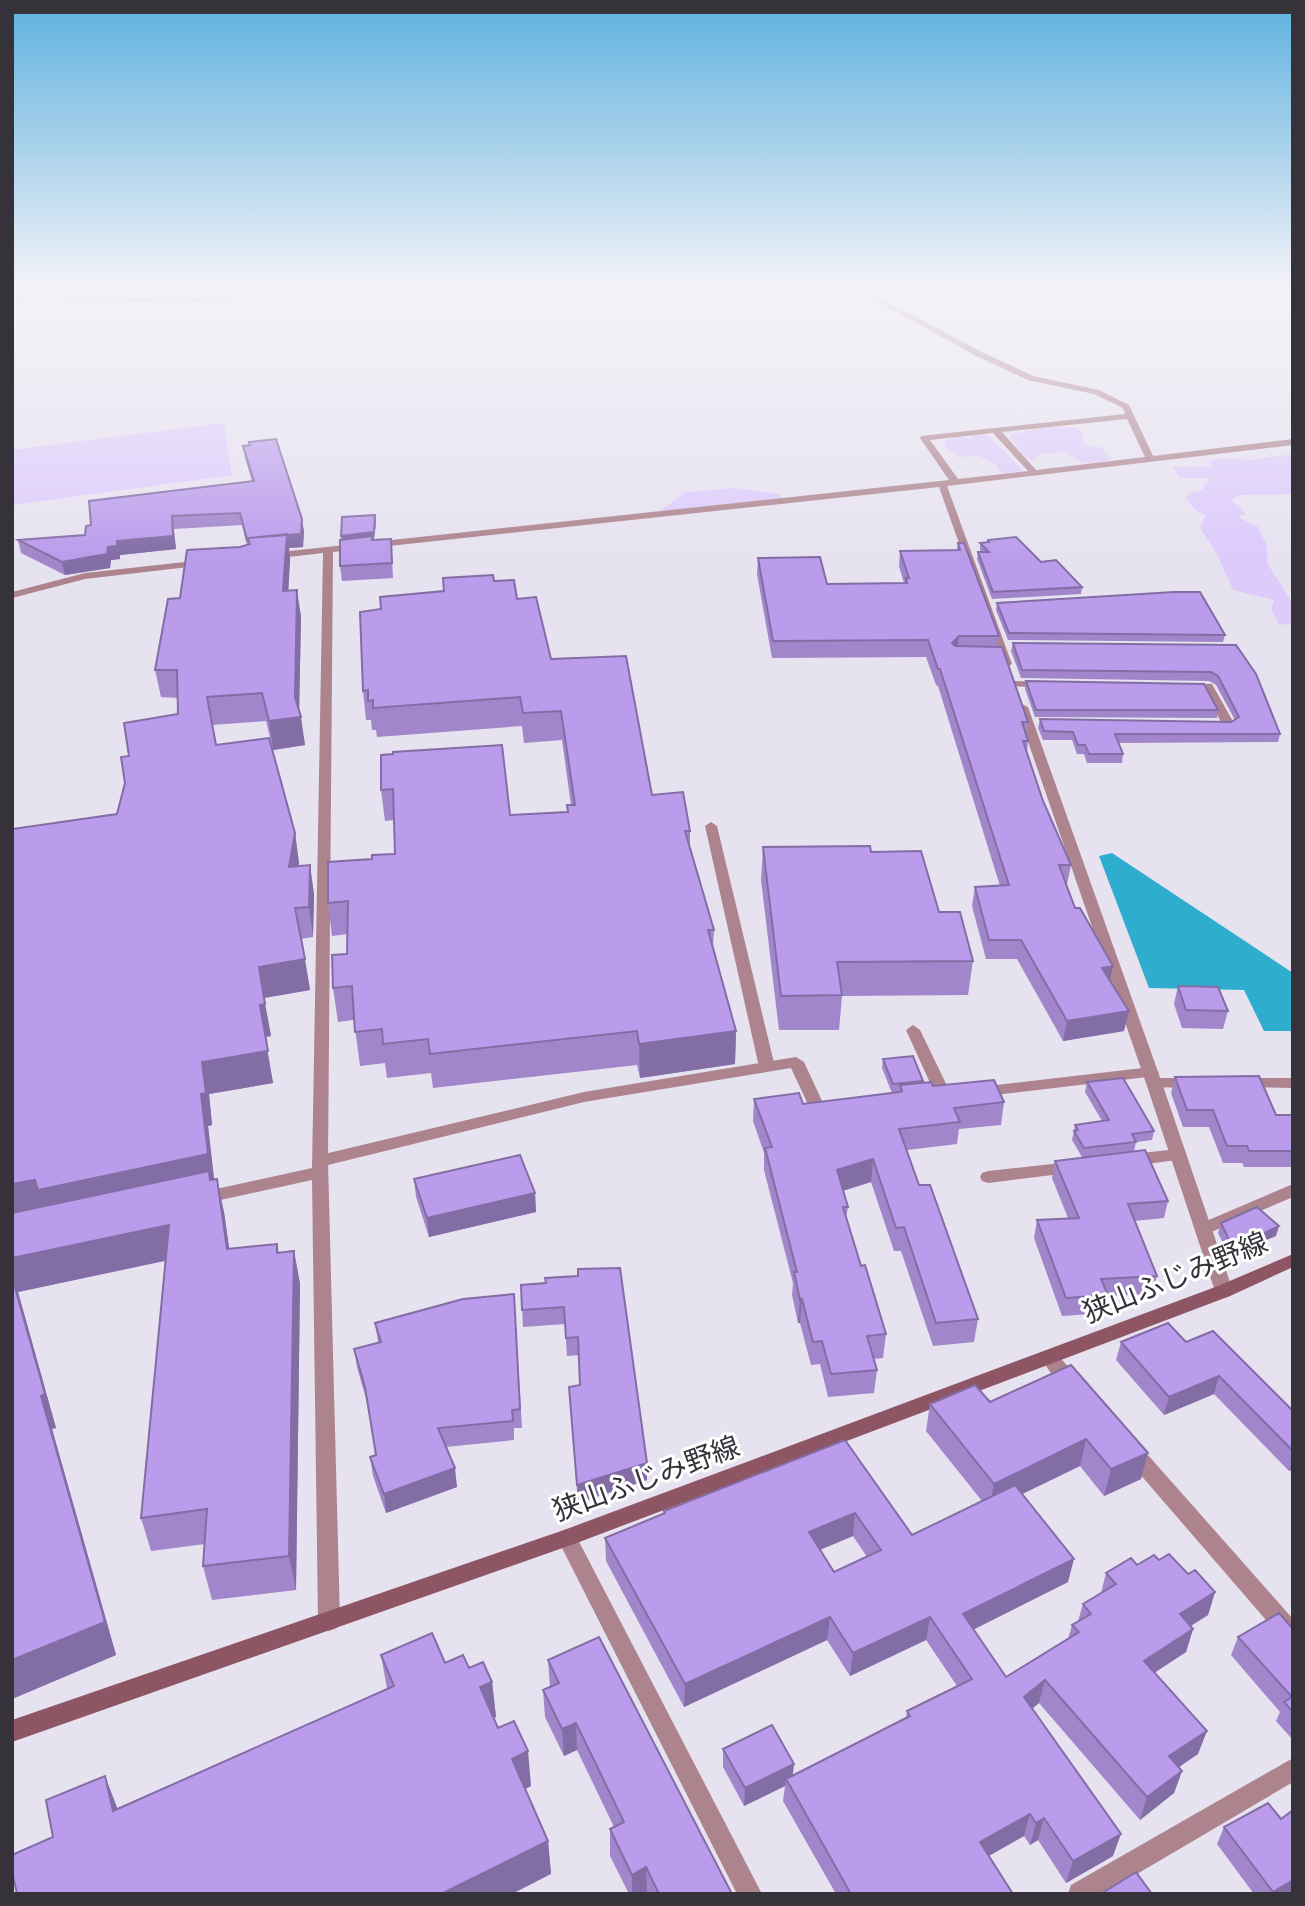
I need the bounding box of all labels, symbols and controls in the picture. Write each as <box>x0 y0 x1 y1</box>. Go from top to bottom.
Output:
street label: 狭山ふじみ野線 <box>1078 1225 1272 1329</box>
street label: 狭山ふじみ野線 <box>548 1429 744 1527</box>

